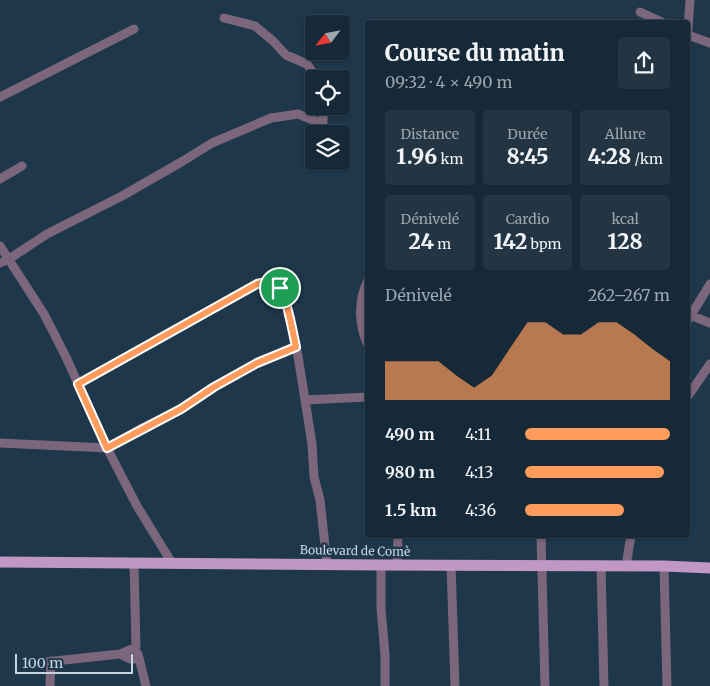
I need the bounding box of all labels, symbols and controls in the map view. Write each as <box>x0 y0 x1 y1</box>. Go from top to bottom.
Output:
north arrow <box>305 15 350 60</box>
map controls <box>305 15 350 170</box>
button: share <box>618 37 670 89</box>
text: Course du matin <box>385 39 565 67</box>
button: locate <box>305 70 350 115</box>
text: 09:32 · 4 × 490 m <box>385 72 512 92</box>
button: layers <box>305 125 350 170</box>
text: Distance <box>401 125 459 143</box>
text: Durée <box>507 125 548 143</box>
text: Allure <box>605 125 645 143</box>
text: 1.96 <box>396 143 437 170</box>
text: 8:45 <box>507 143 548 170</box>
text: 4:28 <box>588 143 631 170</box>
text: km <box>437 150 463 168</box>
text: /km <box>631 150 663 168</box>
text: Dénivelé <box>401 210 459 228</box>
text: Cardio <box>506 210 549 228</box>
text: kcal <box>611 210 639 228</box>
text: 24 <box>408 228 434 255</box>
text: 142 <box>494 228 527 255</box>
text: 128 <box>608 228 643 255</box>
text: m <box>434 235 451 253</box>
text: bpm <box>527 235 561 253</box>
pin <box>259 267 301 309</box>
icon: arrive <box>266 274 294 302</box>
text: Dénivelé <box>385 285 452 305</box>
text: 262–267 m <box>588 285 670 305</box>
text: 490 m <box>385 424 435 444</box>
text: 4:11 <box>465 424 491 444</box>
text: 980 m <box>385 462 435 482</box>
text: 4:13 <box>465 462 493 482</box>
text: 1.5 km <box>385 500 437 520</box>
text: 4:36 <box>465 500 496 520</box>
street label: Boulevard de Comè <box>300 542 410 559</box>
scale bar <box>15 651 132 674</box>
text: 100 m <box>22 654 63 672</box>

